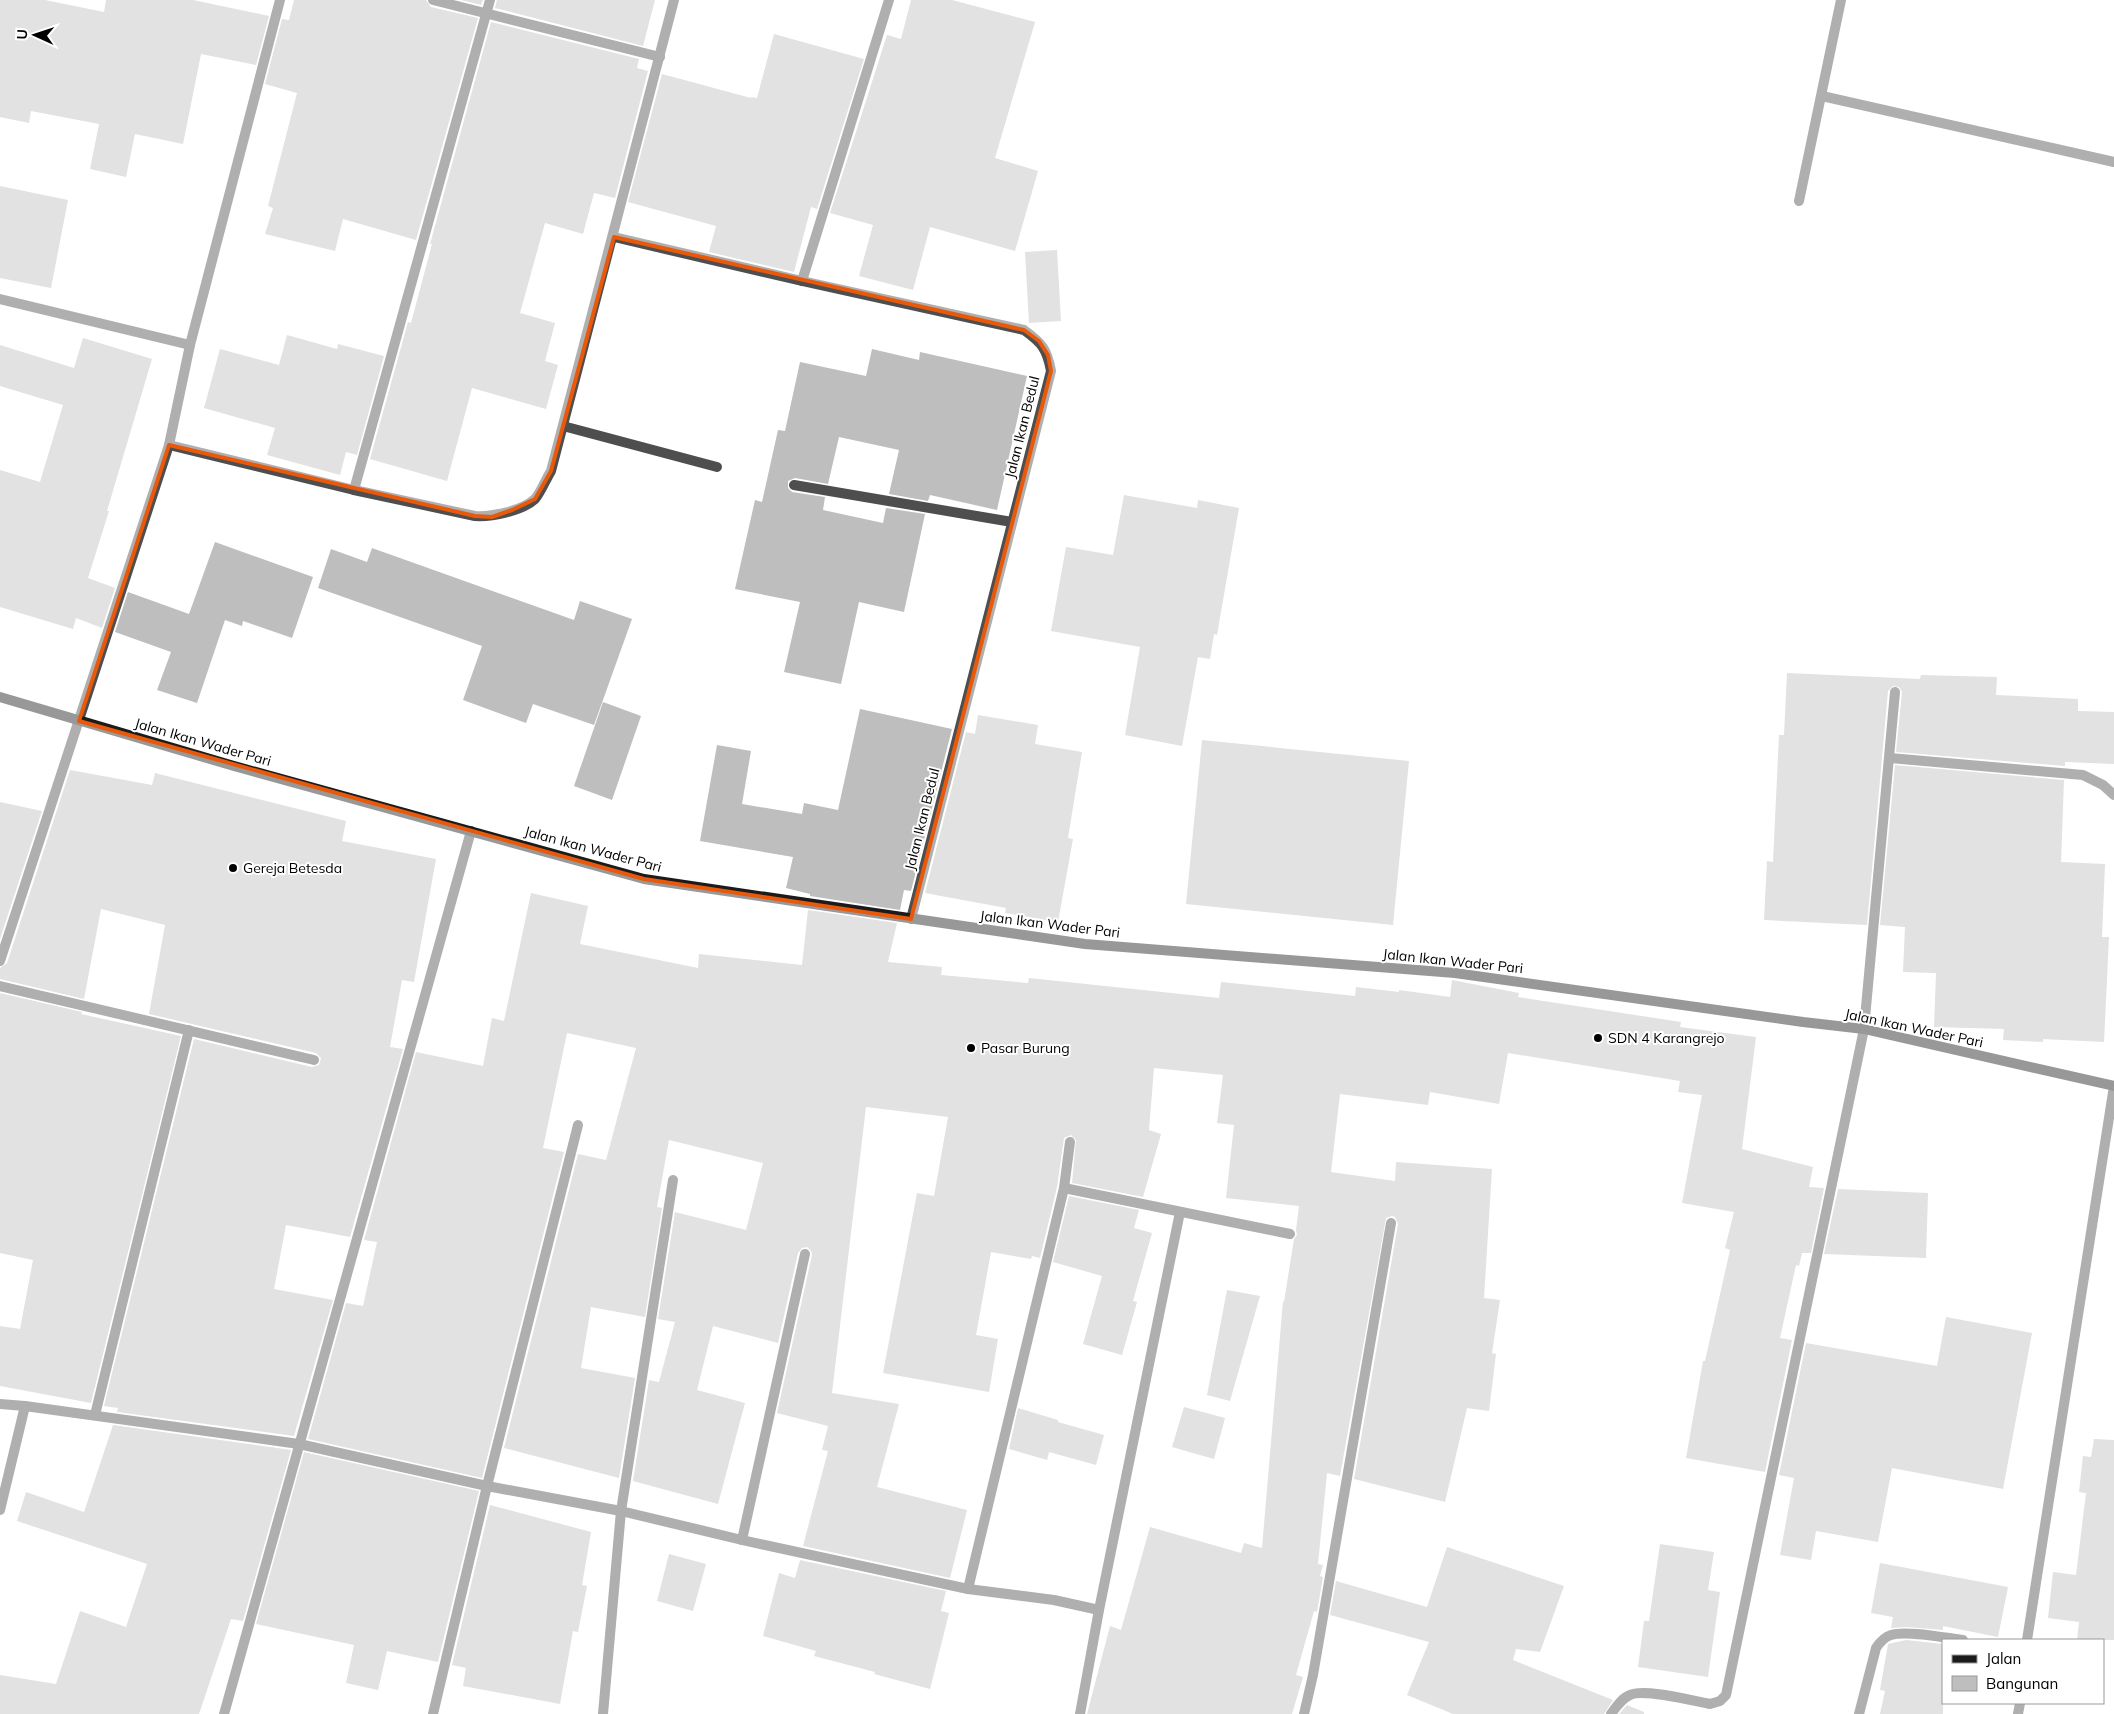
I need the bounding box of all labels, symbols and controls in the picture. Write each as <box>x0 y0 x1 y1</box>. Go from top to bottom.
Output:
north arrow <box>10 10 60 60</box>
text: U <box>13 29 31 40</box>
street label: Jalan Ikan Bedul <box>1001 374 1043 480</box>
street label: Jalan Ikan Wader Pari <box>133 714 273 770</box>
street label: Jalan Ikan Bedul <box>901 766 943 872</box>
street label: Jalan Ikan Wader Pari <box>523 822 663 876</box>
place label: Gereja Betesda <box>243 859 342 877</box>
marker: Gereja Betesda <box>227 862 239 874</box>
street label: Jalan Ikan Wader Pari <box>979 906 1121 942</box>
street label: Jalan Ikan Wader Pari <box>1382 945 1524 977</box>
street label: Jalan Ikan Wader Pari <box>1843 1005 1985 1051</box>
place label: SDN 4 Karangrejo <box>1608 1029 1725 1047</box>
marker: SDN 4 Karangrejo <box>1592 1032 1604 1044</box>
place label: Pasar Burung <box>981 1039 1070 1057</box>
marker: Pasar Burung <box>965 1042 977 1054</box>
legend <box>1942 1639 2104 1704</box>
text: Jalan <box>1986 1649 2021 1668</box>
text: Bangunan <box>1986 1674 2058 1693</box>

